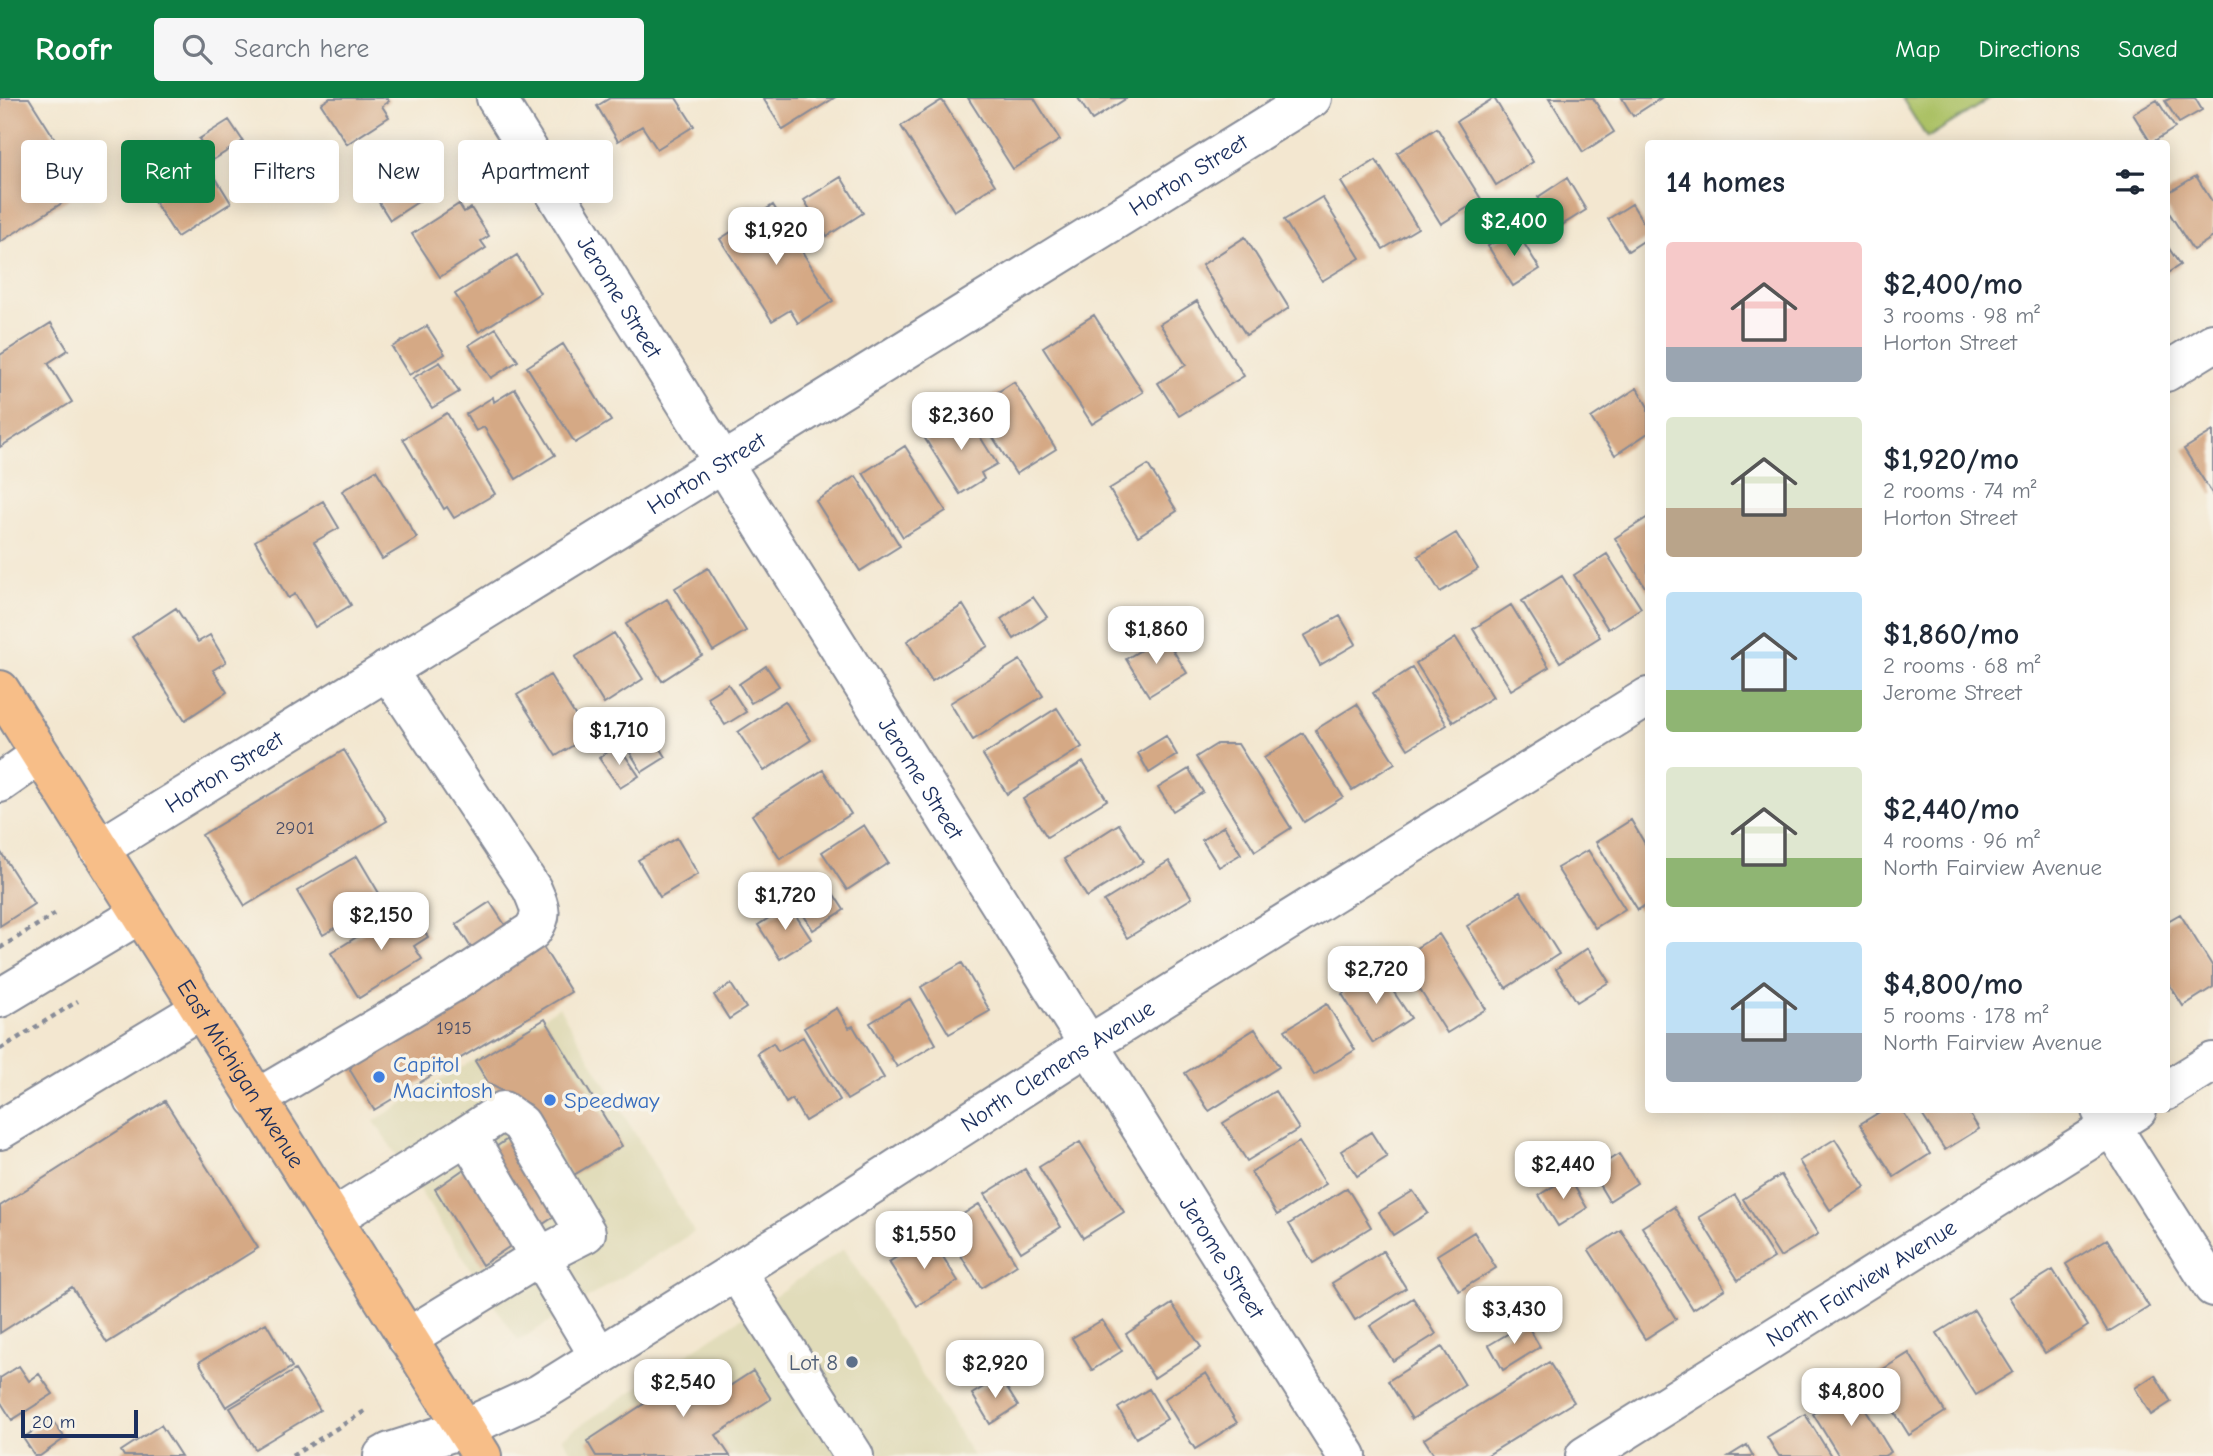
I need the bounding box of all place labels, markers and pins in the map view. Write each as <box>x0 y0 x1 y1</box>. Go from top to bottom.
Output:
pin: $2,400 <box>1457 198 1571 258</box>
pin: $1,920 <box>719 208 833 267</box>
pin: $2,360 <box>904 392 1018 452</box>
pin: $1,860 <box>1099 606 1213 666</box>
pin: $1,710 <box>562 708 676 767</box>
pin: $1,720 <box>728 872 842 932</box>
pin: $2,150 <box>324 892 438 952</box>
pin: $2,720 <box>1319 946 1433 1006</box>
place label: Capitol Macintosh <box>393 1051 493 1104</box>
marker: Capitol Macintosh <box>371 1069 387 1085</box>
place label: Speedway <box>564 1087 660 1114</box>
marker: Speedway <box>542 1092 558 1108</box>
pin: $2,440 <box>1506 1142 1620 1201</box>
pin: $1,550 <box>867 1212 981 1271</box>
pin: $3,430 <box>1457 1286 1571 1346</box>
pin: $2,920 <box>938 1340 1052 1400</box>
place label: Lot 8 <box>789 1349 838 1376</box>
marker: Lot 8 <box>844 1354 860 1370</box>
pin: $2,540 <box>626 1360 740 1419</box>
pin: $4,800 <box>1794 1368 1908 1428</box>

